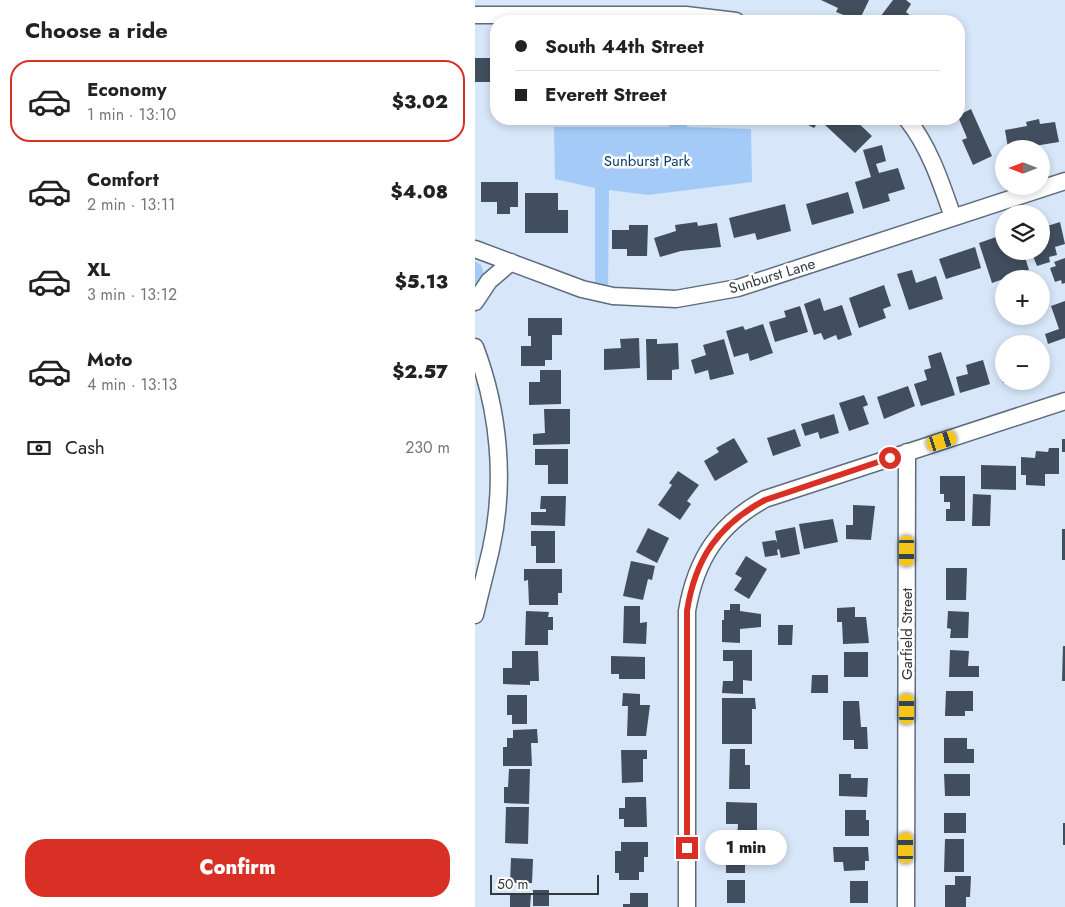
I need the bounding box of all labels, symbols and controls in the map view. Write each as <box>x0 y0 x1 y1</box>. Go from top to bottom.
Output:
text: Choose a ride <box>25 14 168 46</box>
text: South 44th Street <box>545 33 704 60</box>
text: Economy <box>87 76 167 103</box>
icon: car <box>27 79 72 124</box>
text: Everett Street <box>545 81 667 108</box>
text: $3.02 <box>392 88 448 115</box>
text: 1 min · 13:10 <box>87 103 176 126</box>
north arrow <box>995 140 1050 195</box>
map controls <box>995 140 1050 390</box>
park label: Sunburst Park <box>604 150 691 172</box>
text: Comfort <box>87 166 159 193</box>
icon: car <box>27 169 72 214</box>
text: $4.08 <box>390 178 448 205</box>
text: 2 min · 13:11 <box>87 193 175 216</box>
button: layers <box>995 205 1050 260</box>
street label: Sunburst Lane <box>726 252 818 300</box>
text: XL <box>87 256 110 283</box>
icon: car <box>27 259 72 304</box>
text: $5.13 <box>395 268 448 295</box>
button: + <box>995 270 1050 325</box>
text: 3 min · 13:12 <box>87 283 177 306</box>
button: − <box>995 335 1050 390</box>
text: Moto <box>87 346 132 373</box>
icon: car <box>27 349 72 394</box>
text: $2.57 <box>392 358 448 385</box>
text: 4 min · 13:13 <box>87 373 177 396</box>
car <box>925 429 958 453</box>
icon: cash <box>25 434 53 462</box>
text: Cash <box>65 434 105 461</box>
text: 230 m <box>405 436 450 459</box>
route start <box>879 447 901 469</box>
car <box>899 536 914 566</box>
street label: Garfield Street <box>896 588 918 680</box>
car <box>899 694 914 724</box>
callout: 1 min <box>705 830 787 866</box>
car <box>898 833 913 863</box>
text: 1 min <box>726 836 766 859</box>
route end <box>676 837 698 859</box>
button: Confirm <box>25 839 450 897</box>
scale bar <box>490 872 599 895</box>
text: 50 m <box>497 874 528 894</box>

